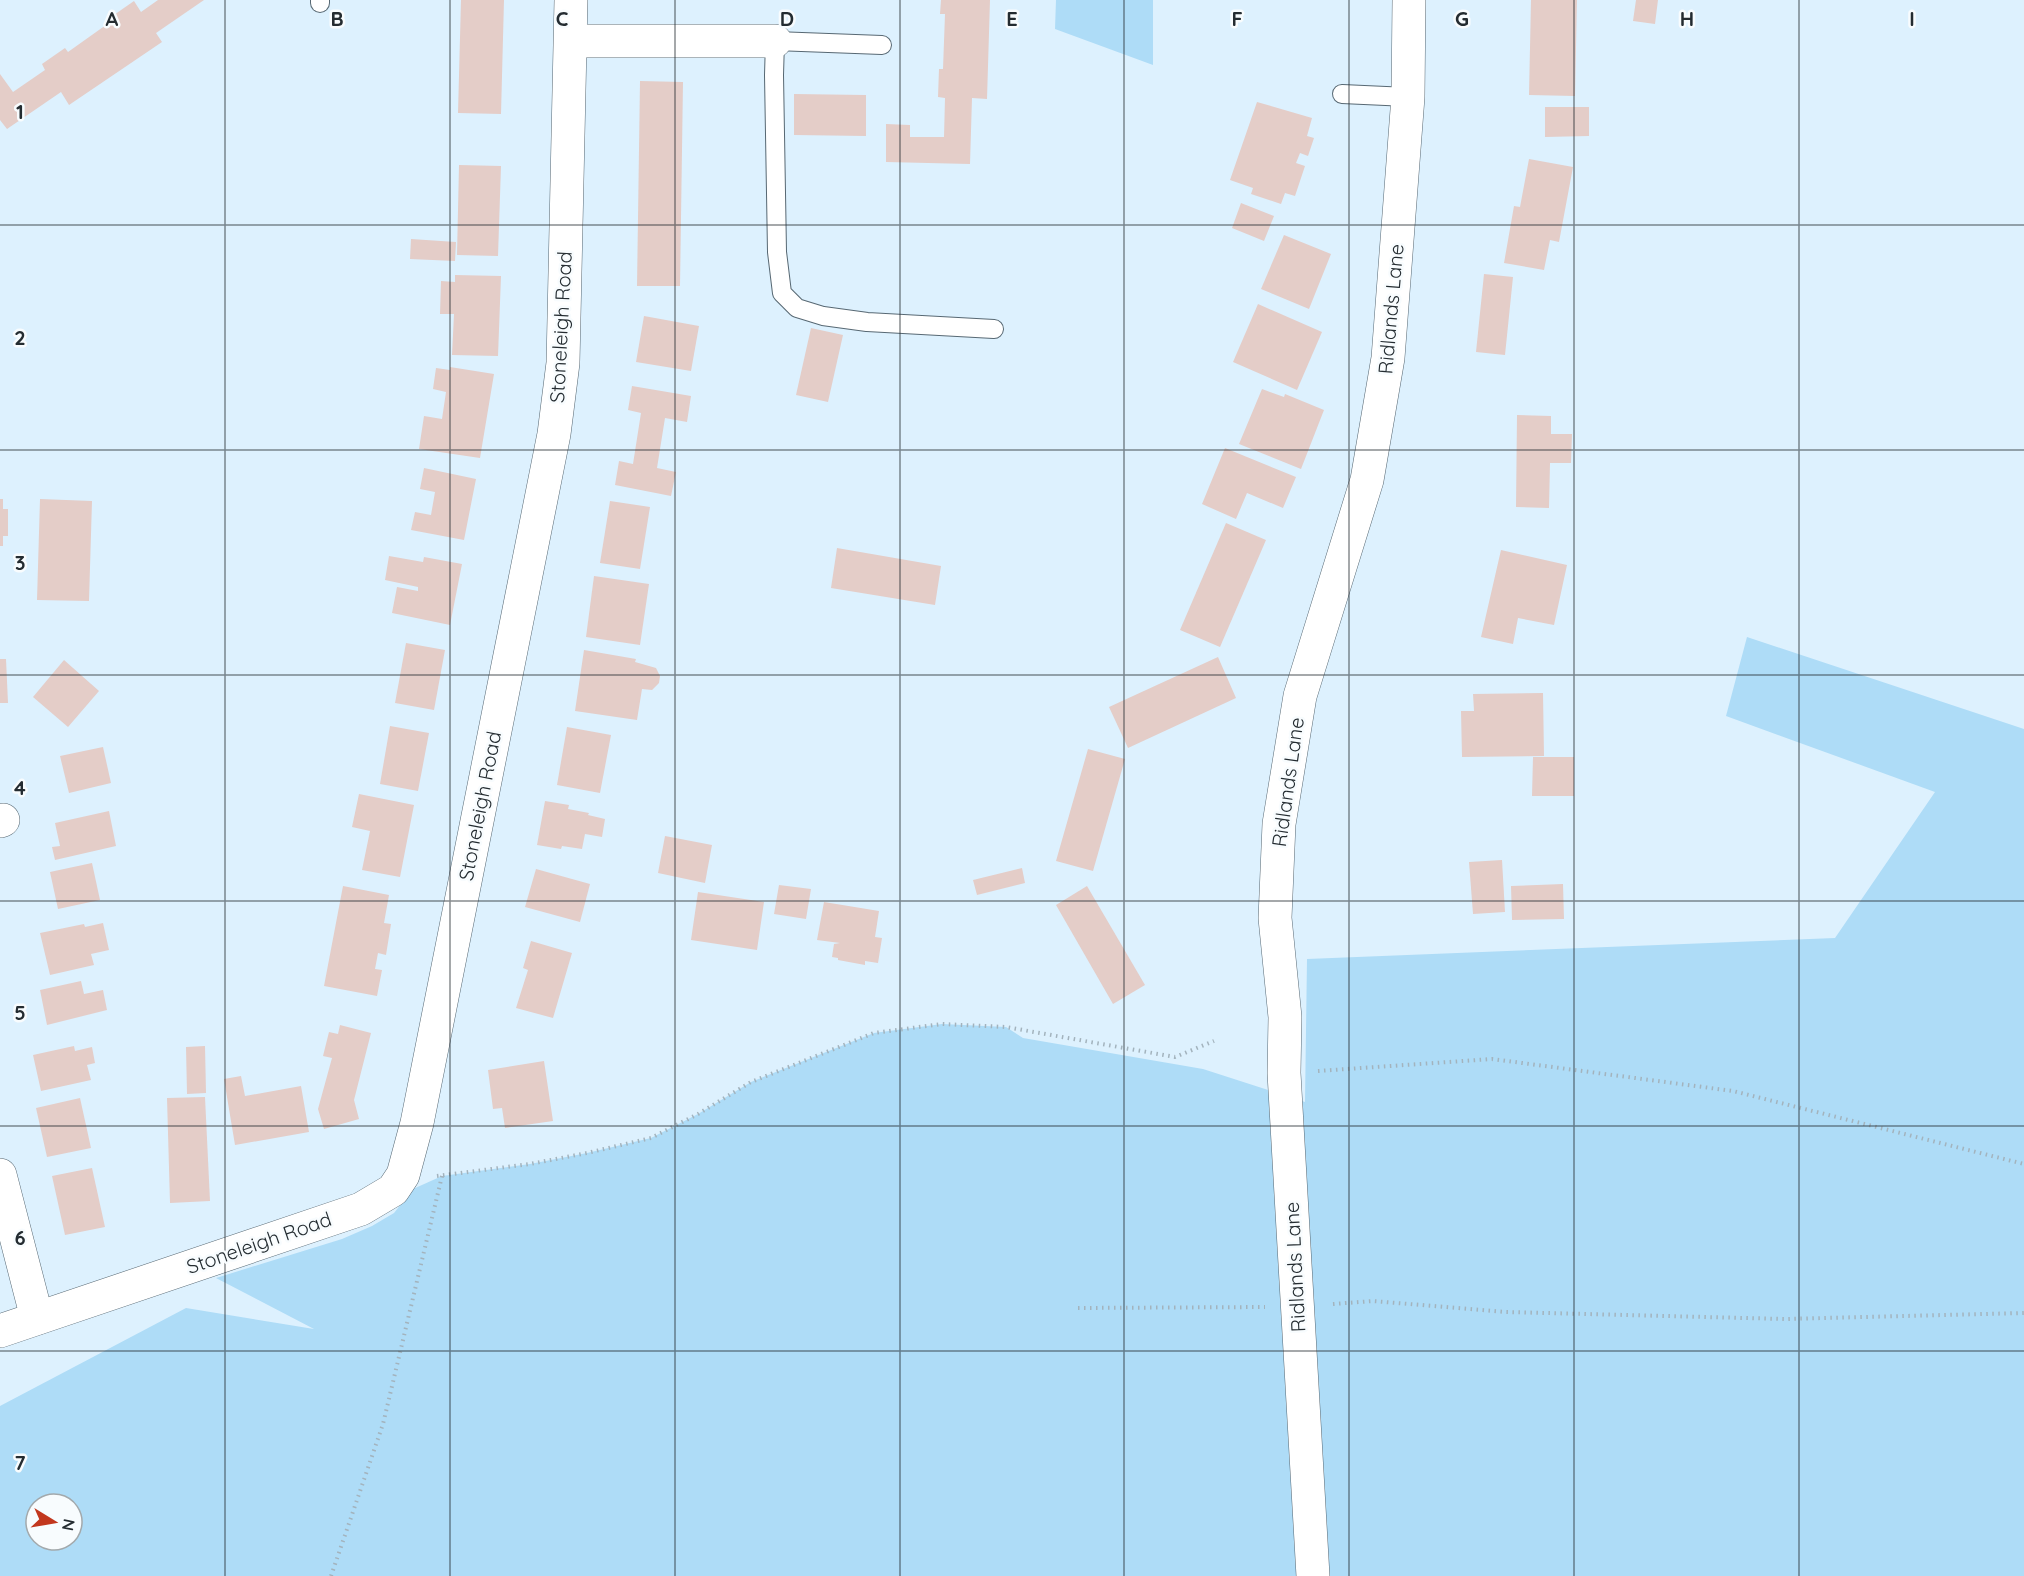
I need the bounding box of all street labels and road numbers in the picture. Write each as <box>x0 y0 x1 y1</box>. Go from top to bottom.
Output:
street label: Ridlands Lane <box>1372 243 1409 375</box>
street label: Stoneleigh Road <box>544 251 577 403</box>
street label: Ridlands Lane <box>1266 715 1309 848</box>
street label: Stoneleigh Road <box>453 729 506 883</box>
street label: Ridlands Lane <box>1279 1201 1310 1333</box>
street label: Stoneleigh Road <box>183 1206 335 1279</box>

